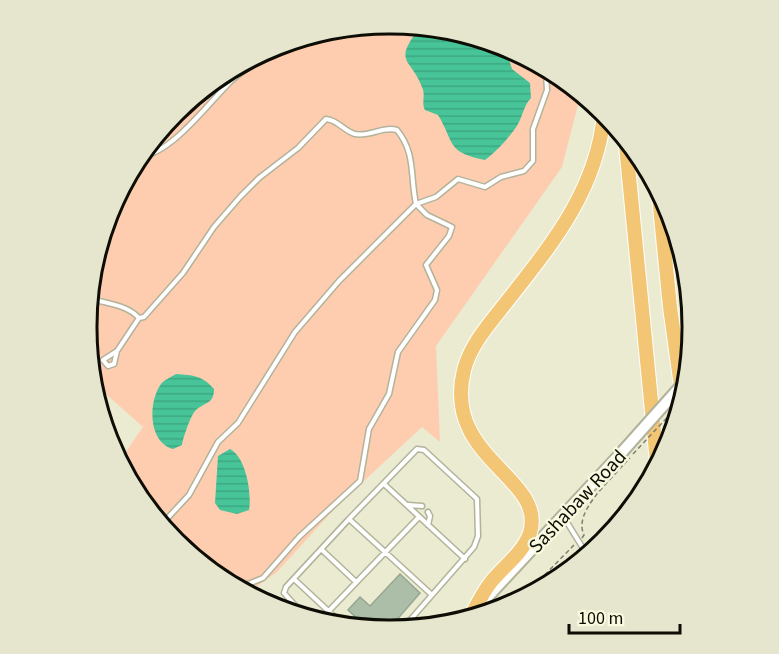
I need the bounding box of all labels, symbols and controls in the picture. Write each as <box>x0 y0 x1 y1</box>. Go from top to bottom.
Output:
street label: Sashabaw Road <box>522 444 633 560</box>
scale bar <box>569 597 680 635</box>
text: 100 m <box>578 606 623 631</box>

